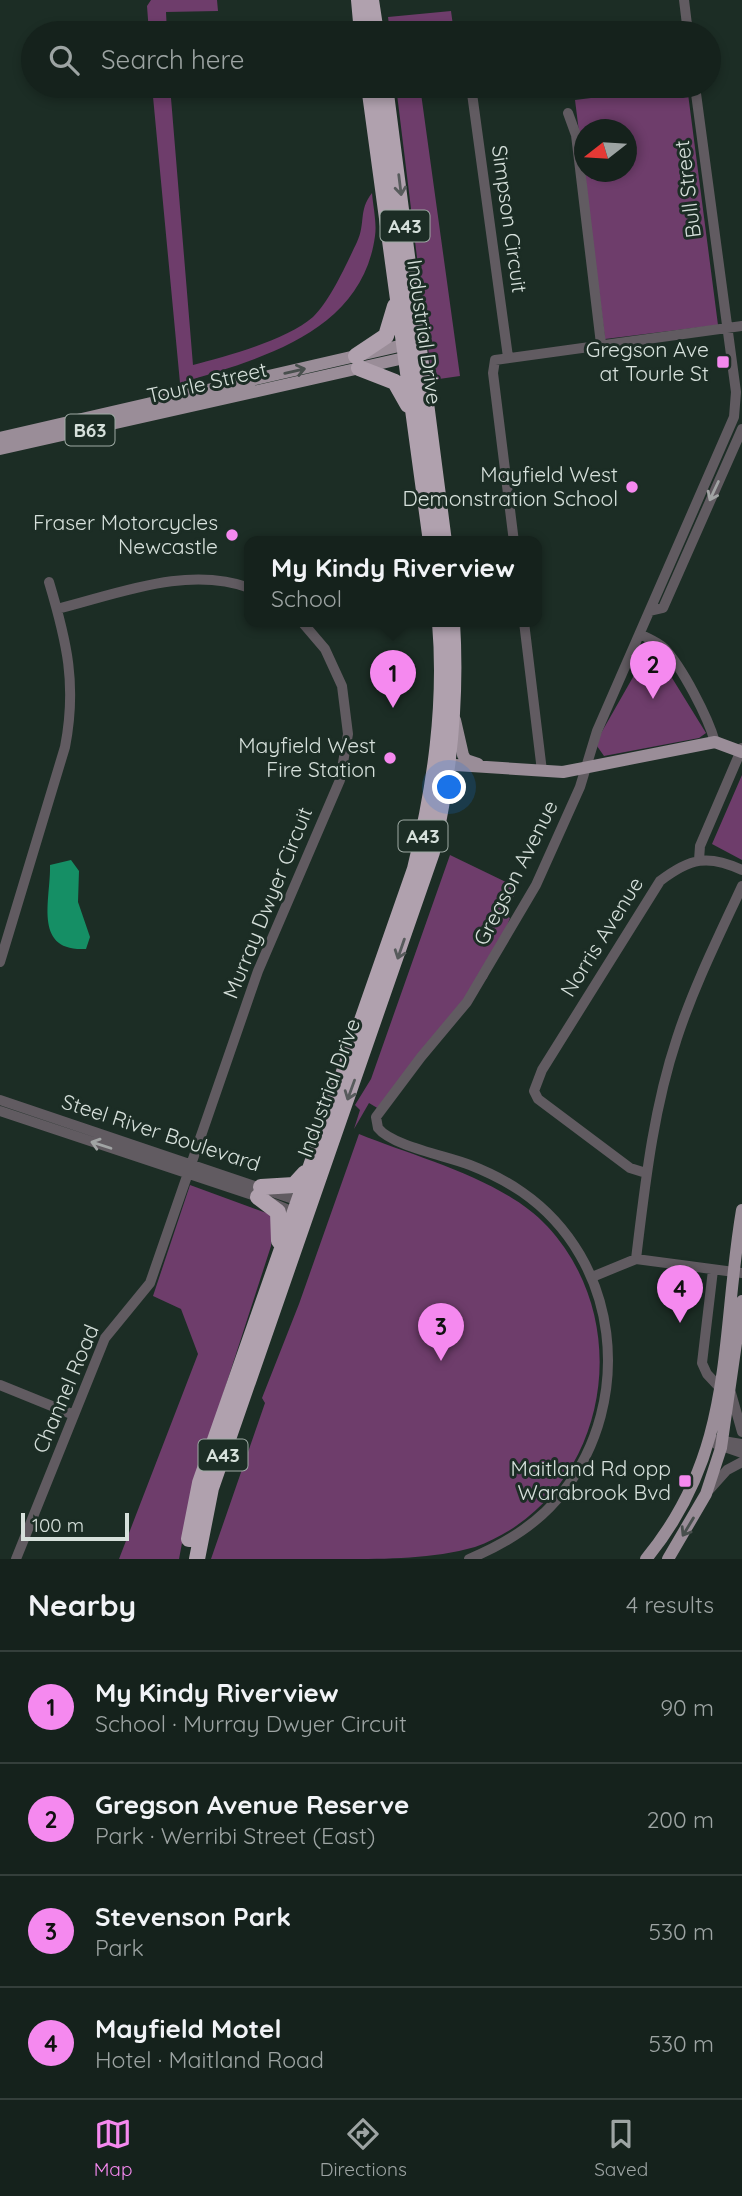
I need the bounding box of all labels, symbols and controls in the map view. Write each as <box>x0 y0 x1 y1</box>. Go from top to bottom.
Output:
search box <box>21 21 721 98</box>
icon: search <box>45 41 83 79</box>
text: Search here <box>101 43 245 76</box>
north arrow <box>574 119 637 182</box>
street label: Bull Street <box>668 139 706 240</box>
street label: Simpson Circuit <box>487 143 533 294</box>
one-way arrow <box>393 173 406 196</box>
road number: A43 <box>380 210 430 242</box>
street label: Industrial Drive <box>402 258 448 406</box>
place label: Gregson Ave at Tourle St <box>586 336 709 386</box>
marker: Gregson Ave at Tourle St <box>715 354 731 370</box>
street label: Tourle Street <box>144 356 269 408</box>
one-way arrow <box>283 363 306 377</box>
road number: B63 <box>66 414 114 446</box>
place label: Mayfield West Demonstration School <box>402 461 618 511</box>
marker: Mayfield West Demonstration School <box>624 479 640 495</box>
one-way arrow <box>706 480 720 501</box>
place label: Fraser Motorcycles Newcastle <box>33 509 218 559</box>
marker: Fraser Motorcycles Newcastle <box>224 527 240 543</box>
popup <box>244 536 542 627</box>
text: My Kindy Riverview <box>271 551 515 584</box>
text: School <box>271 584 342 613</box>
pin: 2 <box>630 641 676 699</box>
pin: 1 <box>370 650 416 708</box>
place label: Mayfield West Fire Station <box>238 732 376 782</box>
marker: Mayfield West Fire Station <box>382 750 398 766</box>
your location <box>432 770 466 804</box>
street label: Gregson Avenue <box>467 796 563 949</box>
street label: Murray Dwyer Circuit <box>217 803 317 1002</box>
road number: A43 <box>398 820 448 852</box>
street label: Norris Avenue <box>554 872 648 1001</box>
one-way arrow <box>393 938 406 959</box>
street label: Industrial Drive <box>291 1015 365 1161</box>
one-way arrow <box>343 1078 356 1100</box>
street label: Steel River Boulevard <box>59 1088 264 1176</box>
one-way arrow <box>91 1138 113 1150</box>
pin: 4 <box>657 1265 703 1323</box>
pin: 3 <box>418 1303 464 1361</box>
street label: Channel Road <box>26 1320 104 1457</box>
road number: A43 <box>198 1440 248 1470</box>
place label: Maitland Rd opp Warabrook Bvd <box>511 1455 671 1505</box>
marker: Maitland Rd opp Warabrook Bvd <box>677 1473 693 1489</box>
scale bar <box>21 1510 130 1542</box>
text: 100 m <box>32 1513 84 1537</box>
one-way arrow <box>681 1517 695 1537</box>
text: Nearby <box>28 1586 136 1624</box>
text: 4 results <box>626 1590 714 1619</box>
text: My Kindy Riverview <box>95 1676 339 1709</box>
text: 1 <box>47 1693 55 1722</box>
text: 90 m <box>660 1693 714 1722</box>
text: School · Murray Dwyer Circuit <box>95 1709 407 1738</box>
text: Gregson Avenue Reserve <box>95 1788 409 1821</box>
text: 2 <box>44 1805 58 1834</box>
text: 200 m <box>647 1805 714 1834</box>
text: Park · Werribi Street (East) <box>95 1821 375 1850</box>
text: Stevenson Park <box>95 1900 291 1933</box>
text: 3 <box>45 1917 57 1946</box>
text: 530 m <box>648 1917 714 1946</box>
text: Park <box>95 1933 144 1962</box>
text: Mayfield Motel <box>95 2012 281 2045</box>
text: 4 <box>44 2029 58 2058</box>
text: 530 m <box>648 2029 714 2058</box>
text: Hotel · Maitland Road <box>95 2045 324 2074</box>
tab: Map <box>94 2115 132 2181</box>
tab: Directions <box>320 2115 407 2181</box>
tab: Saved <box>594 2115 648 2181</box>

